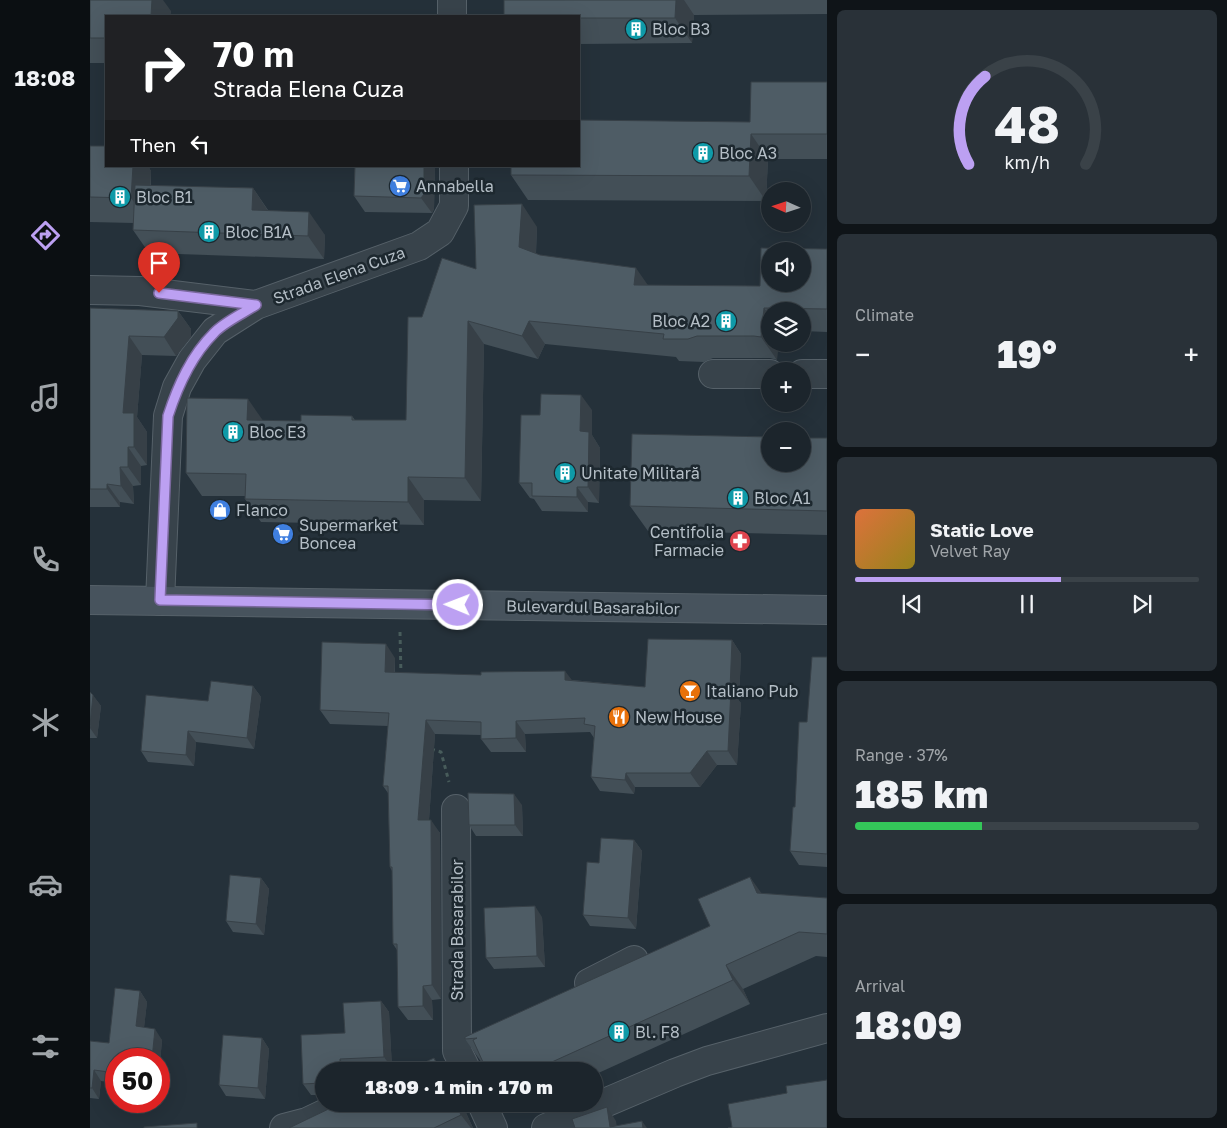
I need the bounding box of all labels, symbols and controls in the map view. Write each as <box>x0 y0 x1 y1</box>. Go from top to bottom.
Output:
building icon: Bloc B3 <box>624 17 648 41</box>
place label: Bloc B3 <box>652 19 710 39</box>
text: 70 m <box>213 33 294 75</box>
icon: right <box>130 35 195 100</box>
text: 18:08 <box>15 64 75 91</box>
text: Strada Elena Cuza <box>213 75 404 102</box>
text: 48 <box>994 92 1060 154</box>
icon: left <box>186 130 214 158</box>
text: Then <box>130 133 176 156</box>
building icon: Bloc A3 <box>691 141 715 165</box>
place label: Bloc A3 <box>719 143 777 163</box>
text: km/h <box>1004 151 1050 173</box>
supermarket icon: Annabella <box>388 174 412 198</box>
place label: Annabella <box>416 176 494 196</box>
north arrow <box>761 182 811 232</box>
map controls <box>761 182 811 472</box>
building icon: Bloc B1 <box>108 185 132 209</box>
place label: Bloc B1 <box>136 187 193 207</box>
icon: directions <box>28 218 63 253</box>
building icon: Bloc B1A <box>197 220 221 244</box>
place label: Bloc B1A <box>225 222 292 242</box>
pin <box>138 242 180 293</box>
street label: Strada Elena Cuza <box>270 242 408 308</box>
button: sound <box>761 242 811 292</box>
icon: arrive <box>145 249 173 277</box>
button: layers <box>761 302 811 352</box>
text: Climate <box>855 305 914 325</box>
building icon: Bloc A2 <box>714 309 738 333</box>
place label: Bloc A2 <box>652 311 710 331</box>
text: 19° <box>997 331 1057 376</box>
text: − <box>855 338 870 371</box>
text: + <box>1184 338 1199 371</box>
button: + <box>761 362 811 412</box>
icon: music <box>28 380 63 415</box>
building icon: Bloc E3 <box>221 420 245 444</box>
place label: Bloc E3 <box>249 422 306 442</box>
button: − <box>761 422 811 472</box>
building icon: Unitate Militară <box>553 461 577 485</box>
place label: Unitate Militară <box>581 463 700 483</box>
building icon: Bloc A1 <box>726 486 750 510</box>
place label: Bloc A1 <box>754 488 811 508</box>
shop icon: Flanco <box>208 498 232 522</box>
place label: Flanco <box>236 500 288 520</box>
place label: Supermarket Boncea <box>299 515 398 553</box>
text: Static Love <box>930 518 1034 541</box>
supermarket icon: Supermarket Boncea <box>271 522 295 546</box>
place label: Centifolia Farmacie <box>650 522 724 560</box>
pharmacy icon: Centifolia Farmacie <box>728 529 752 553</box>
text: Velvet Ray <box>930 541 1011 561</box>
icon: phone <box>28 542 63 577</box>
position arrow <box>431 578 483 630</box>
icon: previous <box>898 590 926 618</box>
icon: pause <box>1013 590 1041 618</box>
icon: next <box>1128 590 1156 618</box>
street label: Bulevardul Basarabilor <box>506 595 680 619</box>
bar icon: Italiano Pub <box>678 679 702 703</box>
place label: Italiano Pub <box>706 681 799 701</box>
icon: climate <box>28 705 63 740</box>
restaurant icon: New House <box>607 705 631 729</box>
place label: New House <box>635 707 722 727</box>
text: Range · 37% <box>855 745 948 765</box>
text: 185 km <box>855 771 988 816</box>
street label: Strada Basarabilor <box>447 859 467 1001</box>
icon: car <box>28 867 63 902</box>
text: Arrival <box>855 976 905 996</box>
text: 18:09 <box>855 1002 962 1047</box>
building icon: Bl. F8 <box>607 1020 631 1044</box>
place label: Bl. F8 <box>635 1022 680 1042</box>
icon: filters <box>28 1029 63 1064</box>
speed limit sign: 50 <box>105 1048 170 1113</box>
text: 18:09 · 1 min · 170 m <box>365 1075 553 1098</box>

